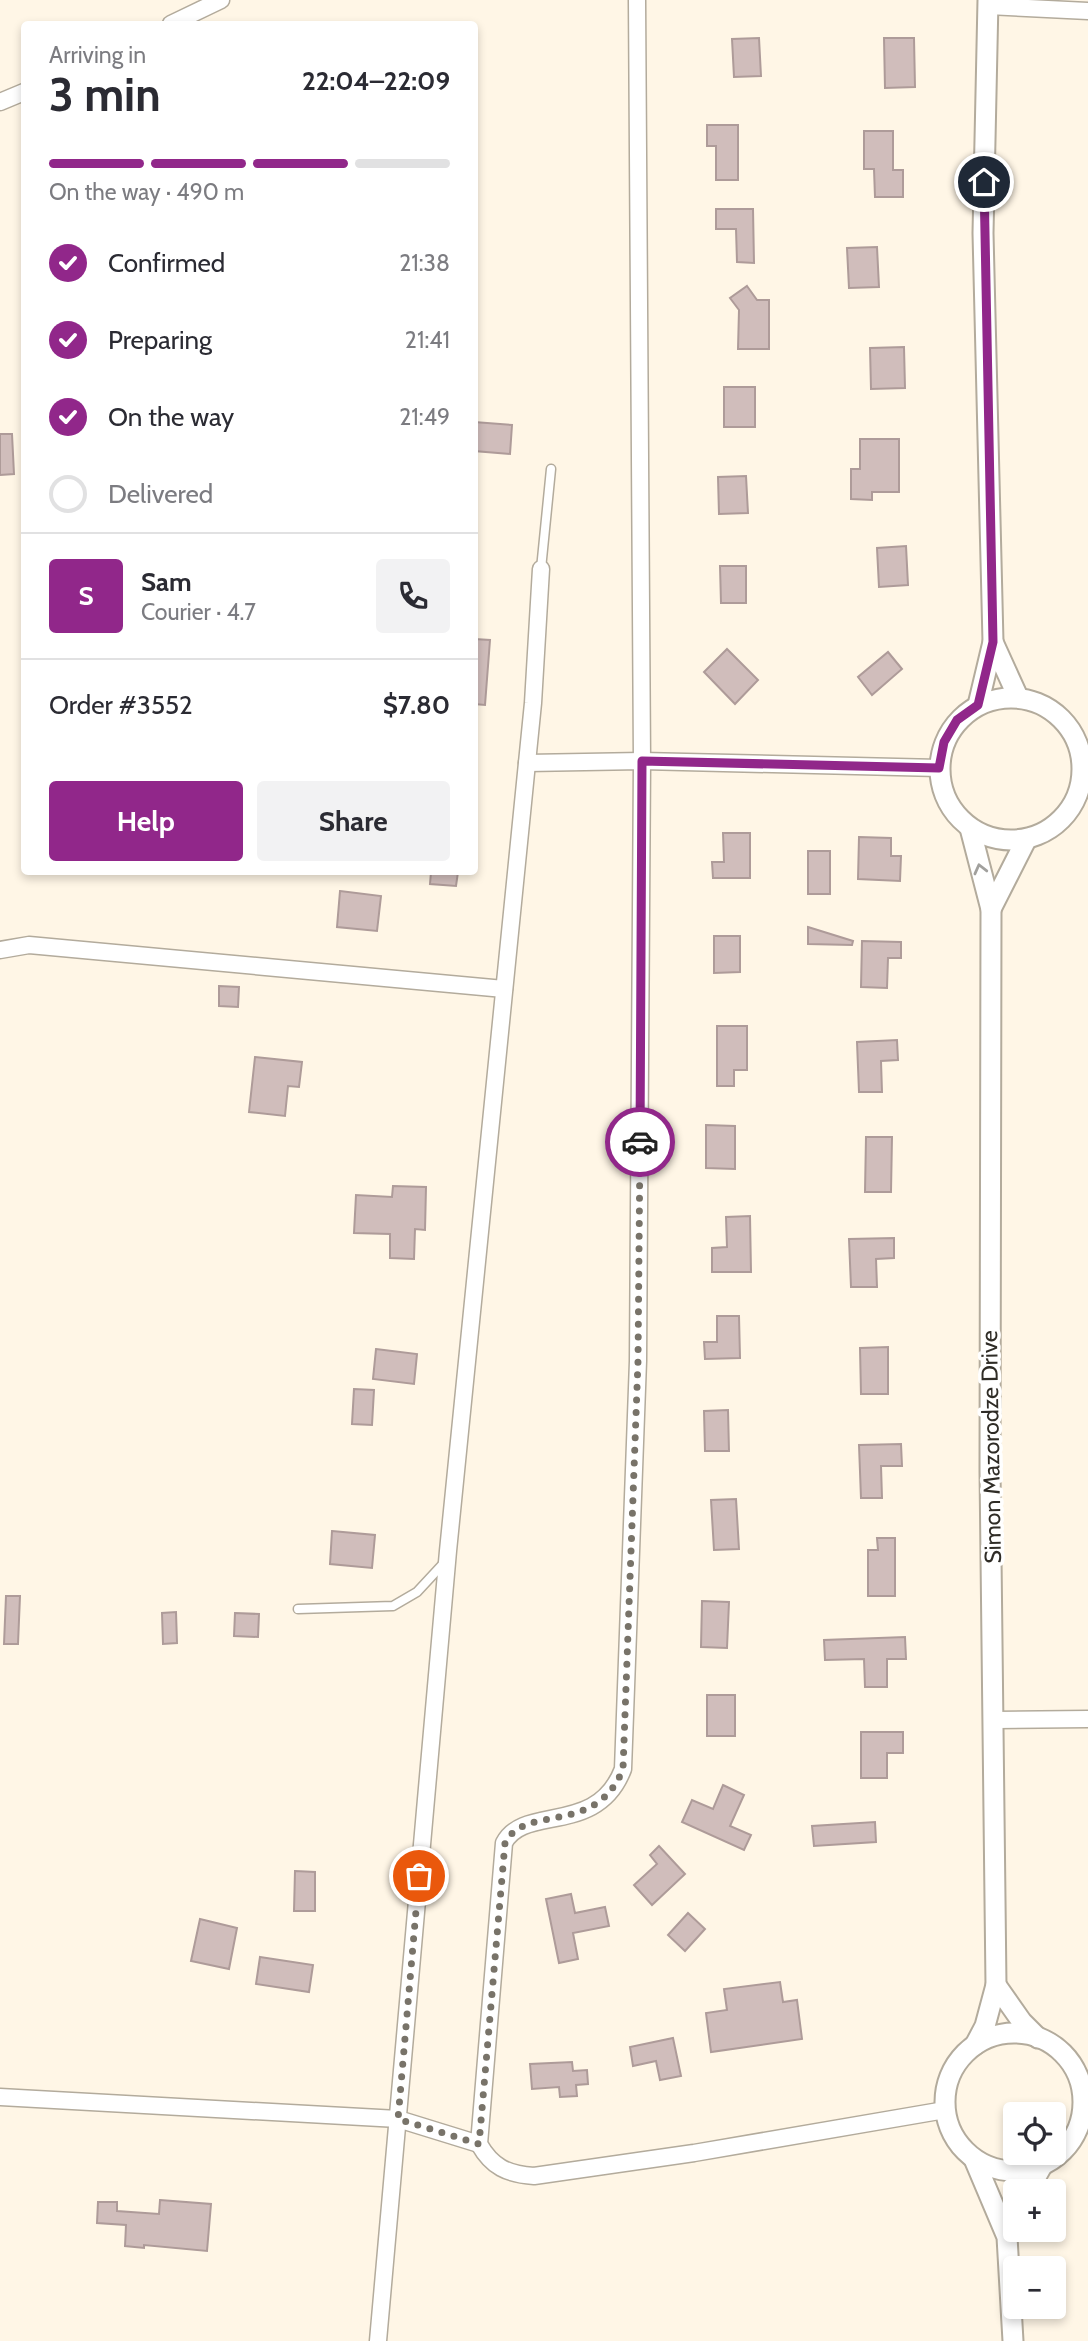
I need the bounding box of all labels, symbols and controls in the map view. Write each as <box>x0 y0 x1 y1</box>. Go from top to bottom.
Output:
text: Arriving in <box>49 41 146 69</box>
text: 22:04–22:09 <box>302 65 450 97</box>
text: 3 min <box>49 67 161 123</box>
pin <box>954 152 1014 212</box>
icon: home <box>965 163 1003 201</box>
text: On the way · 490 m <box>49 178 244 206</box>
icon: check <box>49 244 87 282</box>
text: Confirmed <box>108 247 225 279</box>
text: 21:38 <box>399 249 450 277</box>
icon: check <box>49 321 87 359</box>
text: Preparing <box>108 324 212 356</box>
text: 21:41 <box>405 326 450 354</box>
icon: check <box>49 398 87 436</box>
text: On the way <box>108 401 234 433</box>
text: 21:49 <box>399 403 450 431</box>
text: Delivered <box>108 478 213 510</box>
button: phone <box>376 559 450 633</box>
text: Sam <box>141 566 192 598</box>
text: S <box>78 580 94 612</box>
text: Courier · 4.7 <box>141 598 256 626</box>
text: Order #3552 <box>49 689 193 721</box>
text: $7.80 <box>383 689 450 721</box>
button: Help <box>49 781 243 861</box>
button: Share <box>257 781 450 861</box>
one-way arrow <box>974 863 988 875</box>
courier <box>605 1107 675 1177</box>
icon: car <box>621 1123 659 1161</box>
street label: Simon Mazorodze Drive <box>975 1330 1007 1564</box>
pin <box>389 1846 449 1906</box>
icon: bag <box>400 1857 438 1895</box>
map controls <box>1003 2102 1066 2319</box>
button: locate <box>1003 2102 1066 2165</box>
button: + <box>1003 2179 1066 2242</box>
button: − <box>1003 2256 1066 2319</box>

